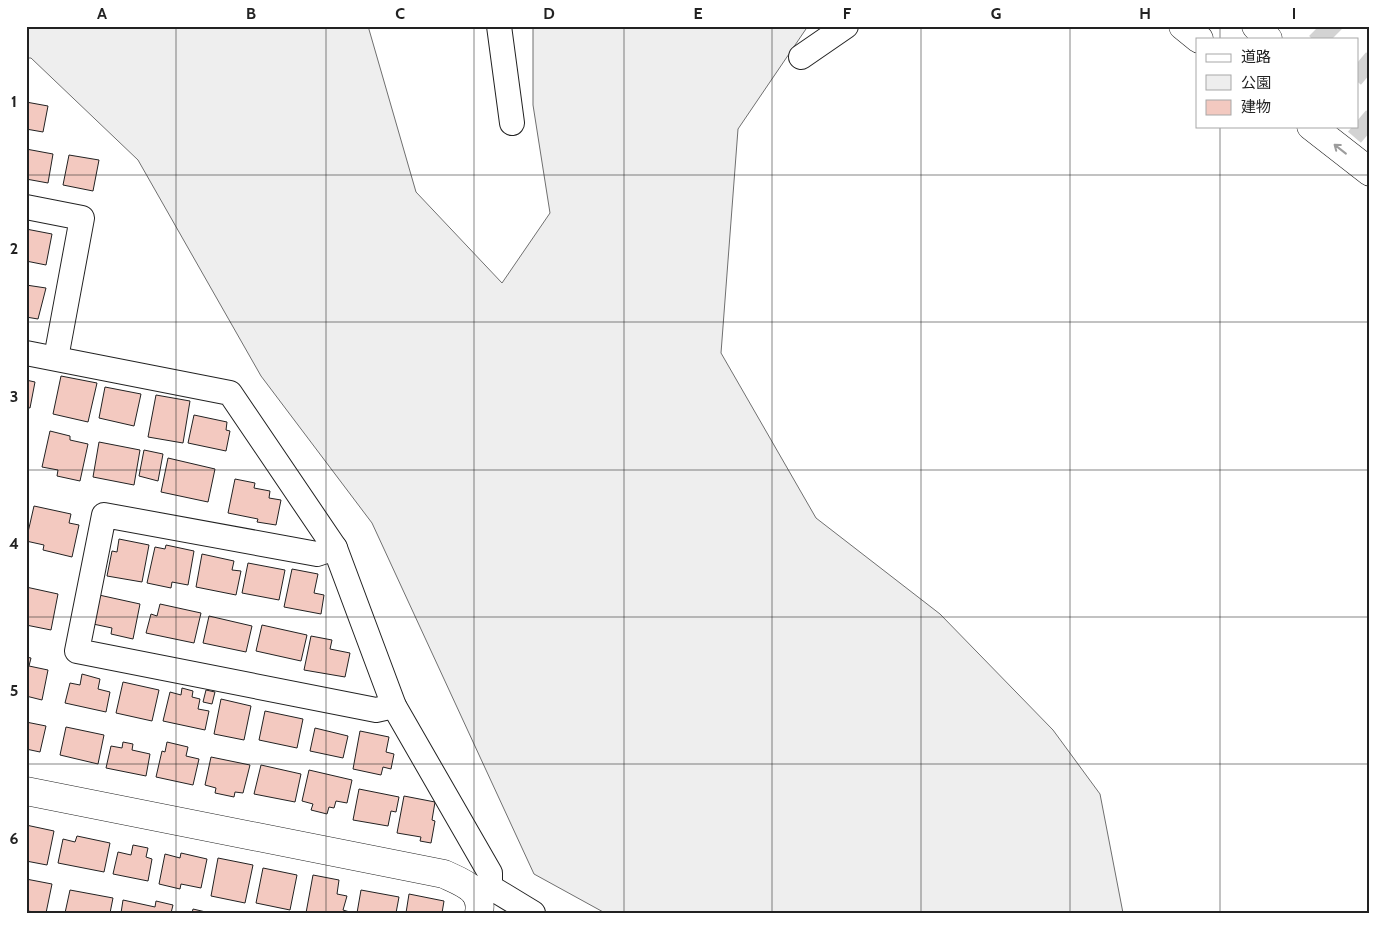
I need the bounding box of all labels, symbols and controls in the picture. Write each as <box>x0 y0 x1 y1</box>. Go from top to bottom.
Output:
text: A <box>97 4 107 23</box>
text: B <box>246 4 256 23</box>
text: C <box>395 4 405 23</box>
text: D <box>543 4 555 23</box>
text: E <box>693 4 703 23</box>
text: F <box>843 4 852 23</box>
text: G <box>991 4 1001 23</box>
text: H <box>1139 4 1151 23</box>
text: I <box>1292 4 1296 23</box>
legend <box>1196 38 1358 128</box>
text: 道路 <box>1241 48 1271 66</box>
text: 公園 <box>1241 74 1271 92</box>
text: 1 <box>11 92 17 111</box>
text: 建物 <box>1241 98 1271 116</box>
one-way arrow <box>1334 144 1347 155</box>
text: 2 <box>10 239 18 258</box>
text: 3 <box>10 387 18 406</box>
text: 4 <box>9 534 19 553</box>
text: 5 <box>10 681 18 700</box>
text: 6 <box>10 829 19 848</box>

